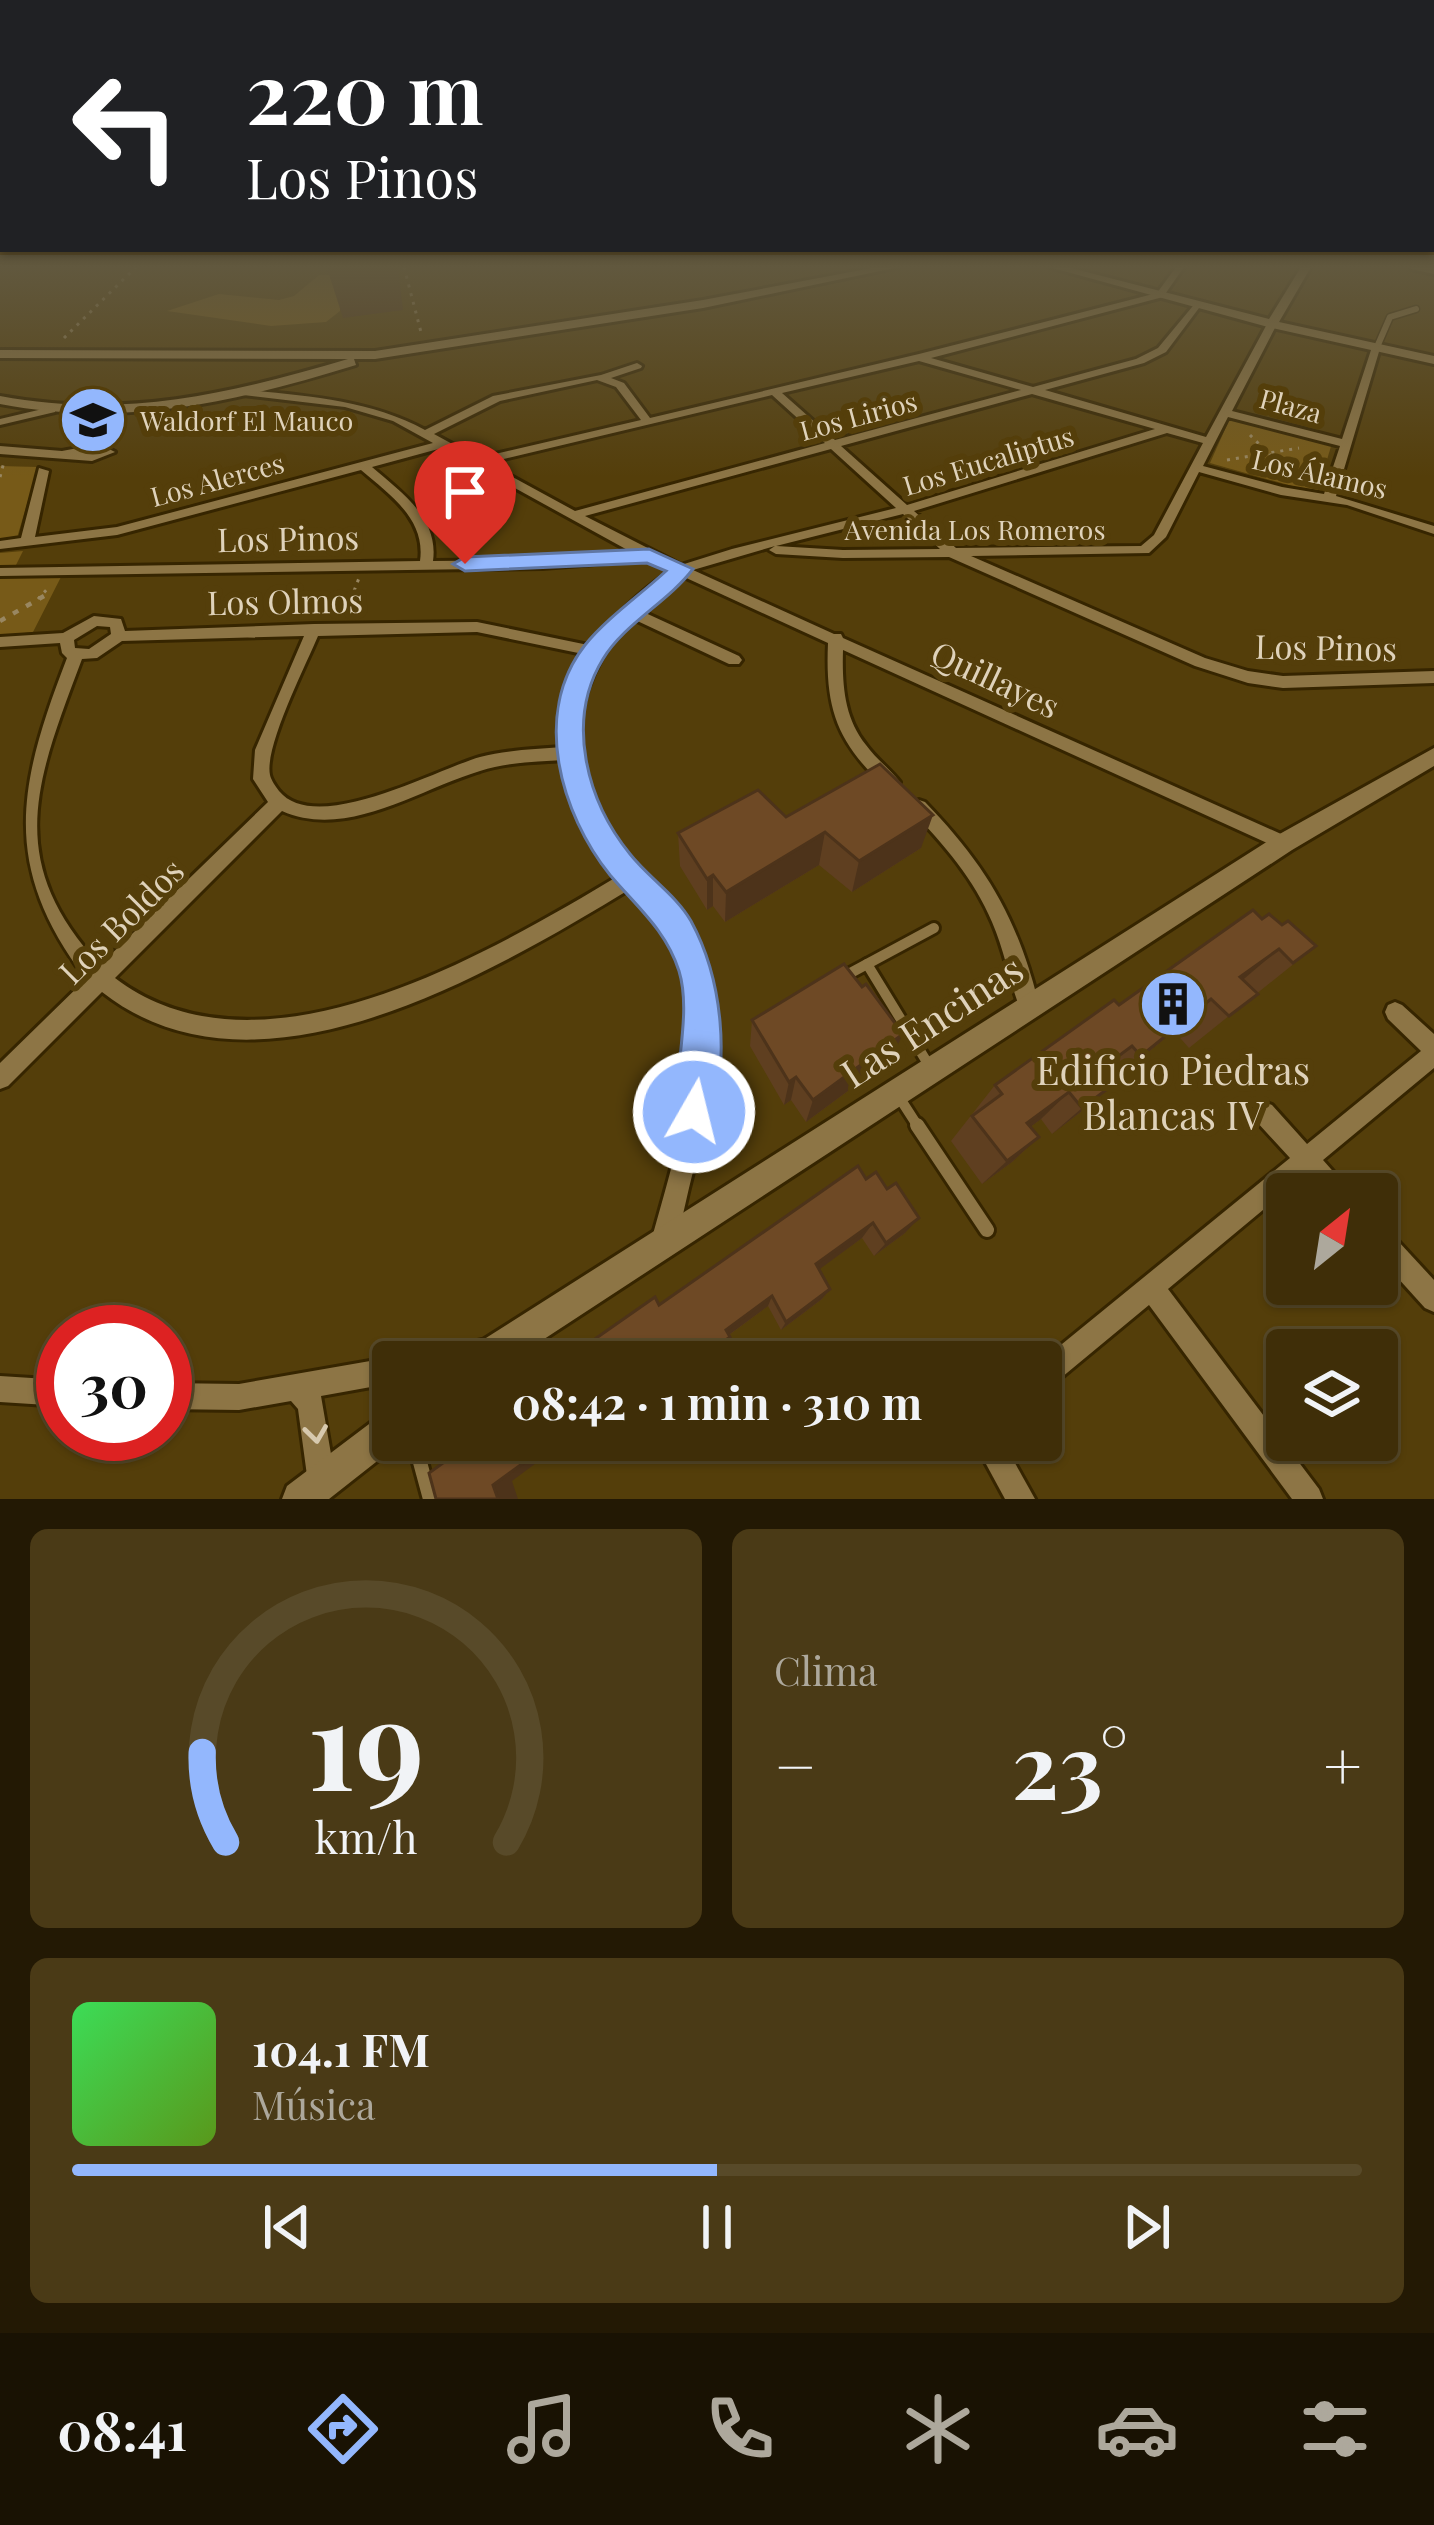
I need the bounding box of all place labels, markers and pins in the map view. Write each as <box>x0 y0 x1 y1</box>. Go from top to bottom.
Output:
school or university icon: Waldorf El Mauco <box>58 385 128 455</box>
place label: Waldorf El Mauco <box>139 402 353 438</box>
pin <box>414 441 516 564</box>
building icon: Edificio Piedras Blancas IV <box>1138 969 1208 1039</box>
place label: Edificio Piedras Blancas IV <box>1036 1043 1310 1140</box>

